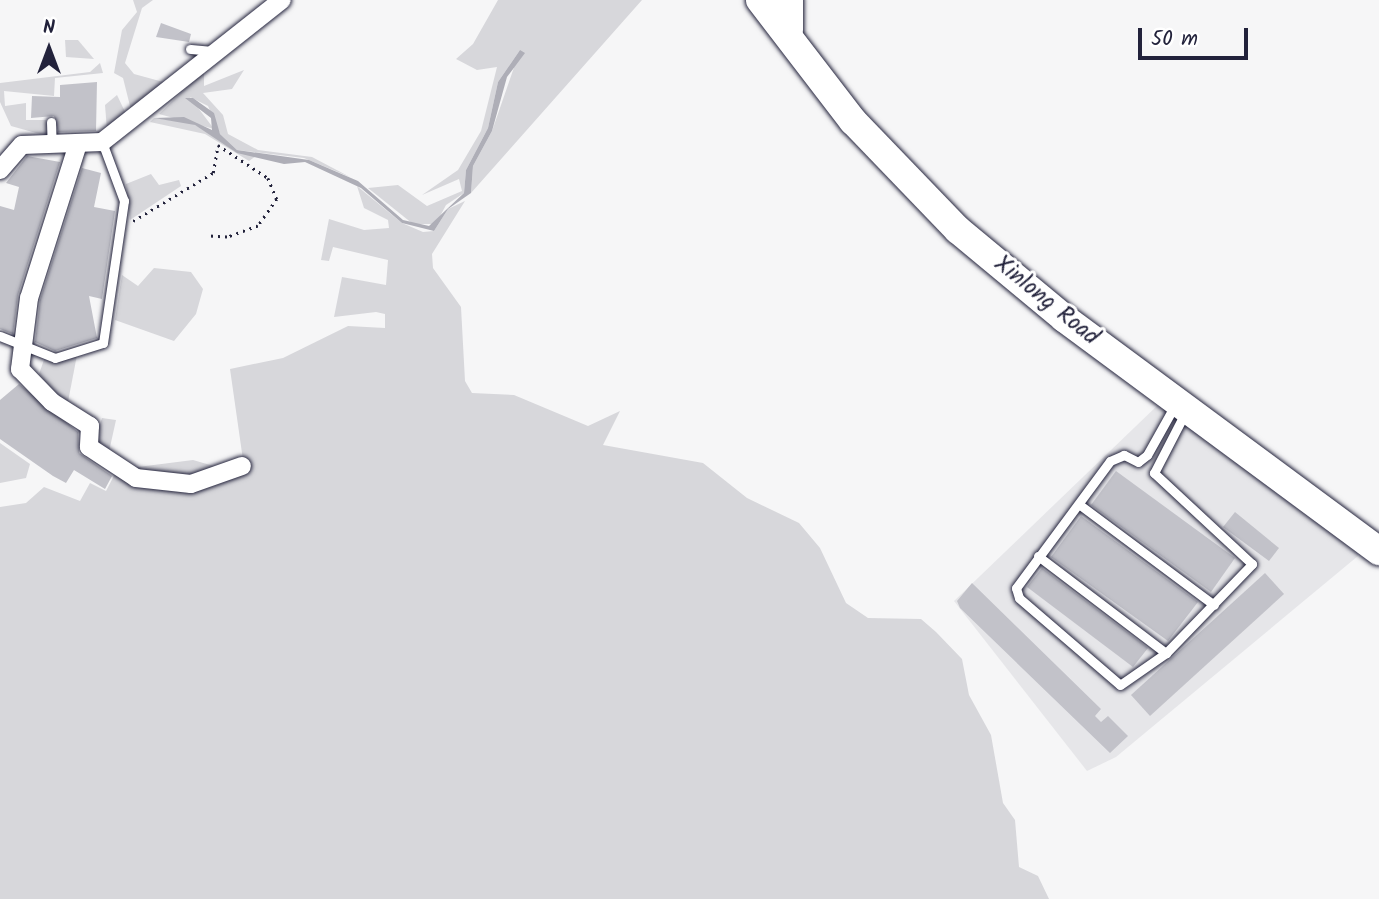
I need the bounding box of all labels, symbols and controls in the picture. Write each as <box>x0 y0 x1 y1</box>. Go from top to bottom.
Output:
text: N <box>43 13 55 43</box>
north arrow <box>14 14 84 84</box>
scale bar <box>1141 14 1251 58</box>
text: 50 m <box>1151 23 1198 56</box>
street label: Xinlong Road <box>988 250 1104 352</box>

